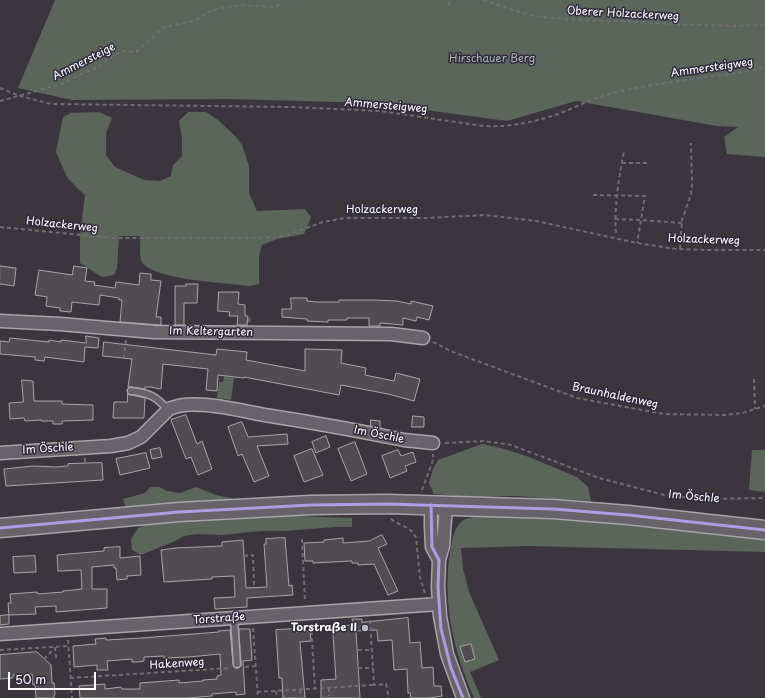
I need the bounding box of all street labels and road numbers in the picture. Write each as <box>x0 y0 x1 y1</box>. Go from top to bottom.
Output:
street label: Oberer Holzackerweg <box>567 4 679 24</box>
street label: Ammersteige <box>50 41 118 83</box>
street label: Ammersteigweg <box>670 56 754 80</box>
street label: Ammersteigweg <box>344 96 428 116</box>
street label: Holzackerweg <box>346 203 418 217</box>
street label: Holzackerweg <box>25 215 99 235</box>
street label: Holzackerweg <box>668 232 740 248</box>
street label: Im Keltergarten <box>169 325 253 339</box>
street label: Braunhaldenweg <box>571 380 659 412</box>
street label: Im Öschle <box>352 424 406 446</box>
street label: Im Öschle <box>22 441 74 457</box>
street label: Im Öschle <box>668 488 720 506</box>
street label: Torstraße <box>192 611 246 627</box>
street label: Hakenweg <box>149 655 205 673</box>

